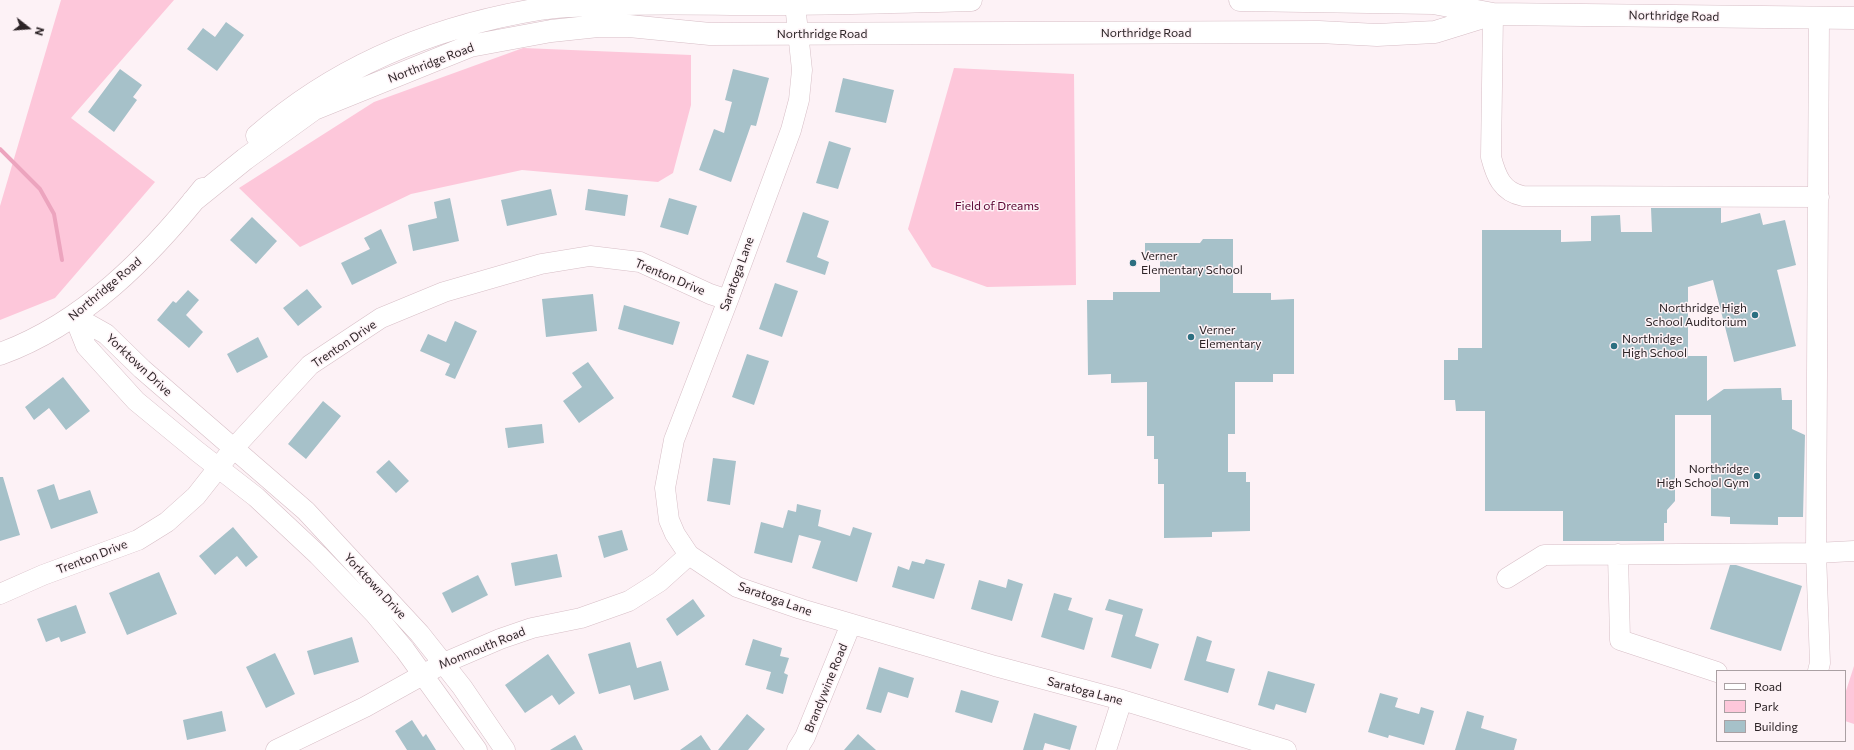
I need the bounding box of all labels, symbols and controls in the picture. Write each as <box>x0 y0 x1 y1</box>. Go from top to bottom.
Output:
north arrow <box>8 8 48 48</box>
street label: Northridge Road <box>1629 8 1719 24</box>
text: N <box>33 26 47 37</box>
street label: Northridge Road <box>1101 26 1191 40</box>
street label: Northridge Road <box>777 27 867 41</box>
street label: Northridge Road <box>386 40 476 86</box>
park label: Field of Dreams <box>955 199 1039 213</box>
street label: Saratoga Lane <box>717 235 757 313</box>
place label: Verner Elementary School <box>1141 249 1243 277</box>
street label: Northridge Road <box>66 254 144 324</box>
street label: Trenton Drive <box>633 256 707 298</box>
marker: Verner Elementary School <box>1128 258 1138 268</box>
place label: Northridge High School Auditorium <box>1646 301 1747 329</box>
marker: Northridge High School Auditorium <box>1750 310 1760 320</box>
street label: Trenton Drive <box>309 317 379 371</box>
place label: Verner Elementary <box>1199 323 1261 351</box>
street label: Yorktown Drive <box>103 331 175 399</box>
marker: Verner Elementary <box>1186 332 1196 342</box>
place label: Northridge High School <box>1622 332 1687 360</box>
marker: Northridge High School <box>1609 341 1619 351</box>
place label: Northridge High School Gym <box>1657 462 1749 490</box>
marker: Northridge High School Gym <box>1752 471 1762 481</box>
street label: Trenton Drive <box>55 537 129 577</box>
street label: Yorktown Drive <box>341 550 409 622</box>
street label: Saratoga Lane <box>736 579 814 619</box>
street label: Monmouth Road <box>437 624 527 672</box>
street label: Brandywine Road <box>802 641 850 735</box>
legend <box>1716 670 1846 742</box>
street label: Saratoga Lane <box>1046 674 1124 708</box>
text: Road <box>1754 679 1782 693</box>
text: Park <box>1754 699 1779 713</box>
text: Building <box>1754 719 1798 733</box>

